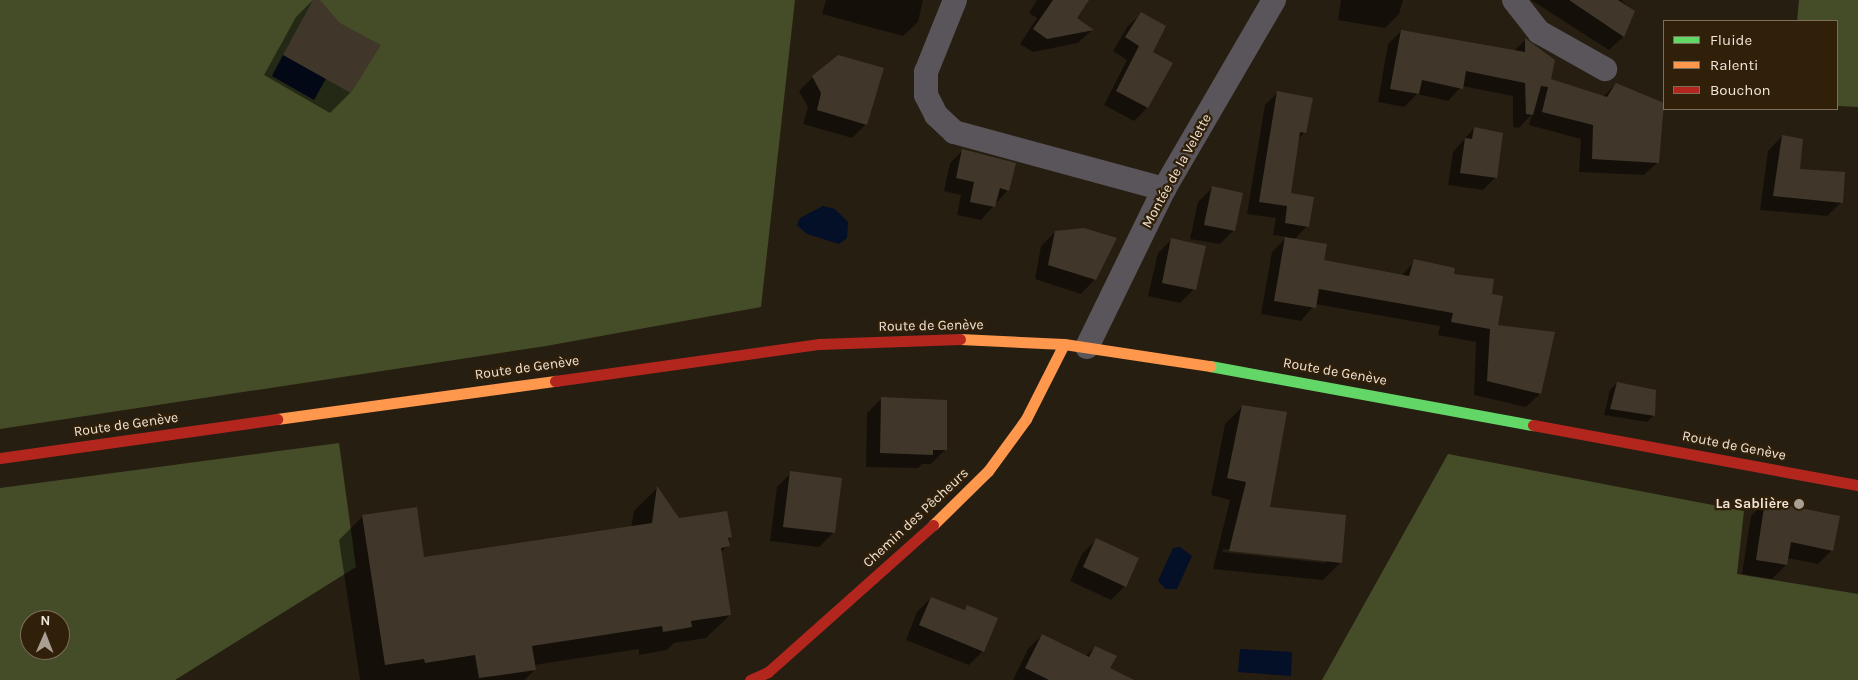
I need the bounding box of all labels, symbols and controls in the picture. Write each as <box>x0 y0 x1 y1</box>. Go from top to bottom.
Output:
legend <box>1663 20 1838 110</box>
text: Fluide <box>1710 31 1752 49</box>
text: Ralenti <box>1710 56 1759 74</box>
text: Bouchon <box>1710 81 1771 99</box>
street label: Montée de la Velette <box>1139 111 1215 231</box>
street label: Route de Genève <box>878 317 984 335</box>
street label: Route de Genève <box>474 352 580 384</box>
street label: Route de Genève <box>1282 355 1388 389</box>
street label: Route de Genève <box>73 409 179 441</box>
street label: Route de Genève <box>1681 428 1787 464</box>
street label: Chemin des Pêcheurs <box>860 465 972 571</box>
place label: La Sablière <box>1715 496 1789 512</box>
marker: La Sablière <box>1793 498 1805 510</box>
north arrow <box>20 610 70 660</box>
text: N <box>40 612 50 629</box>

